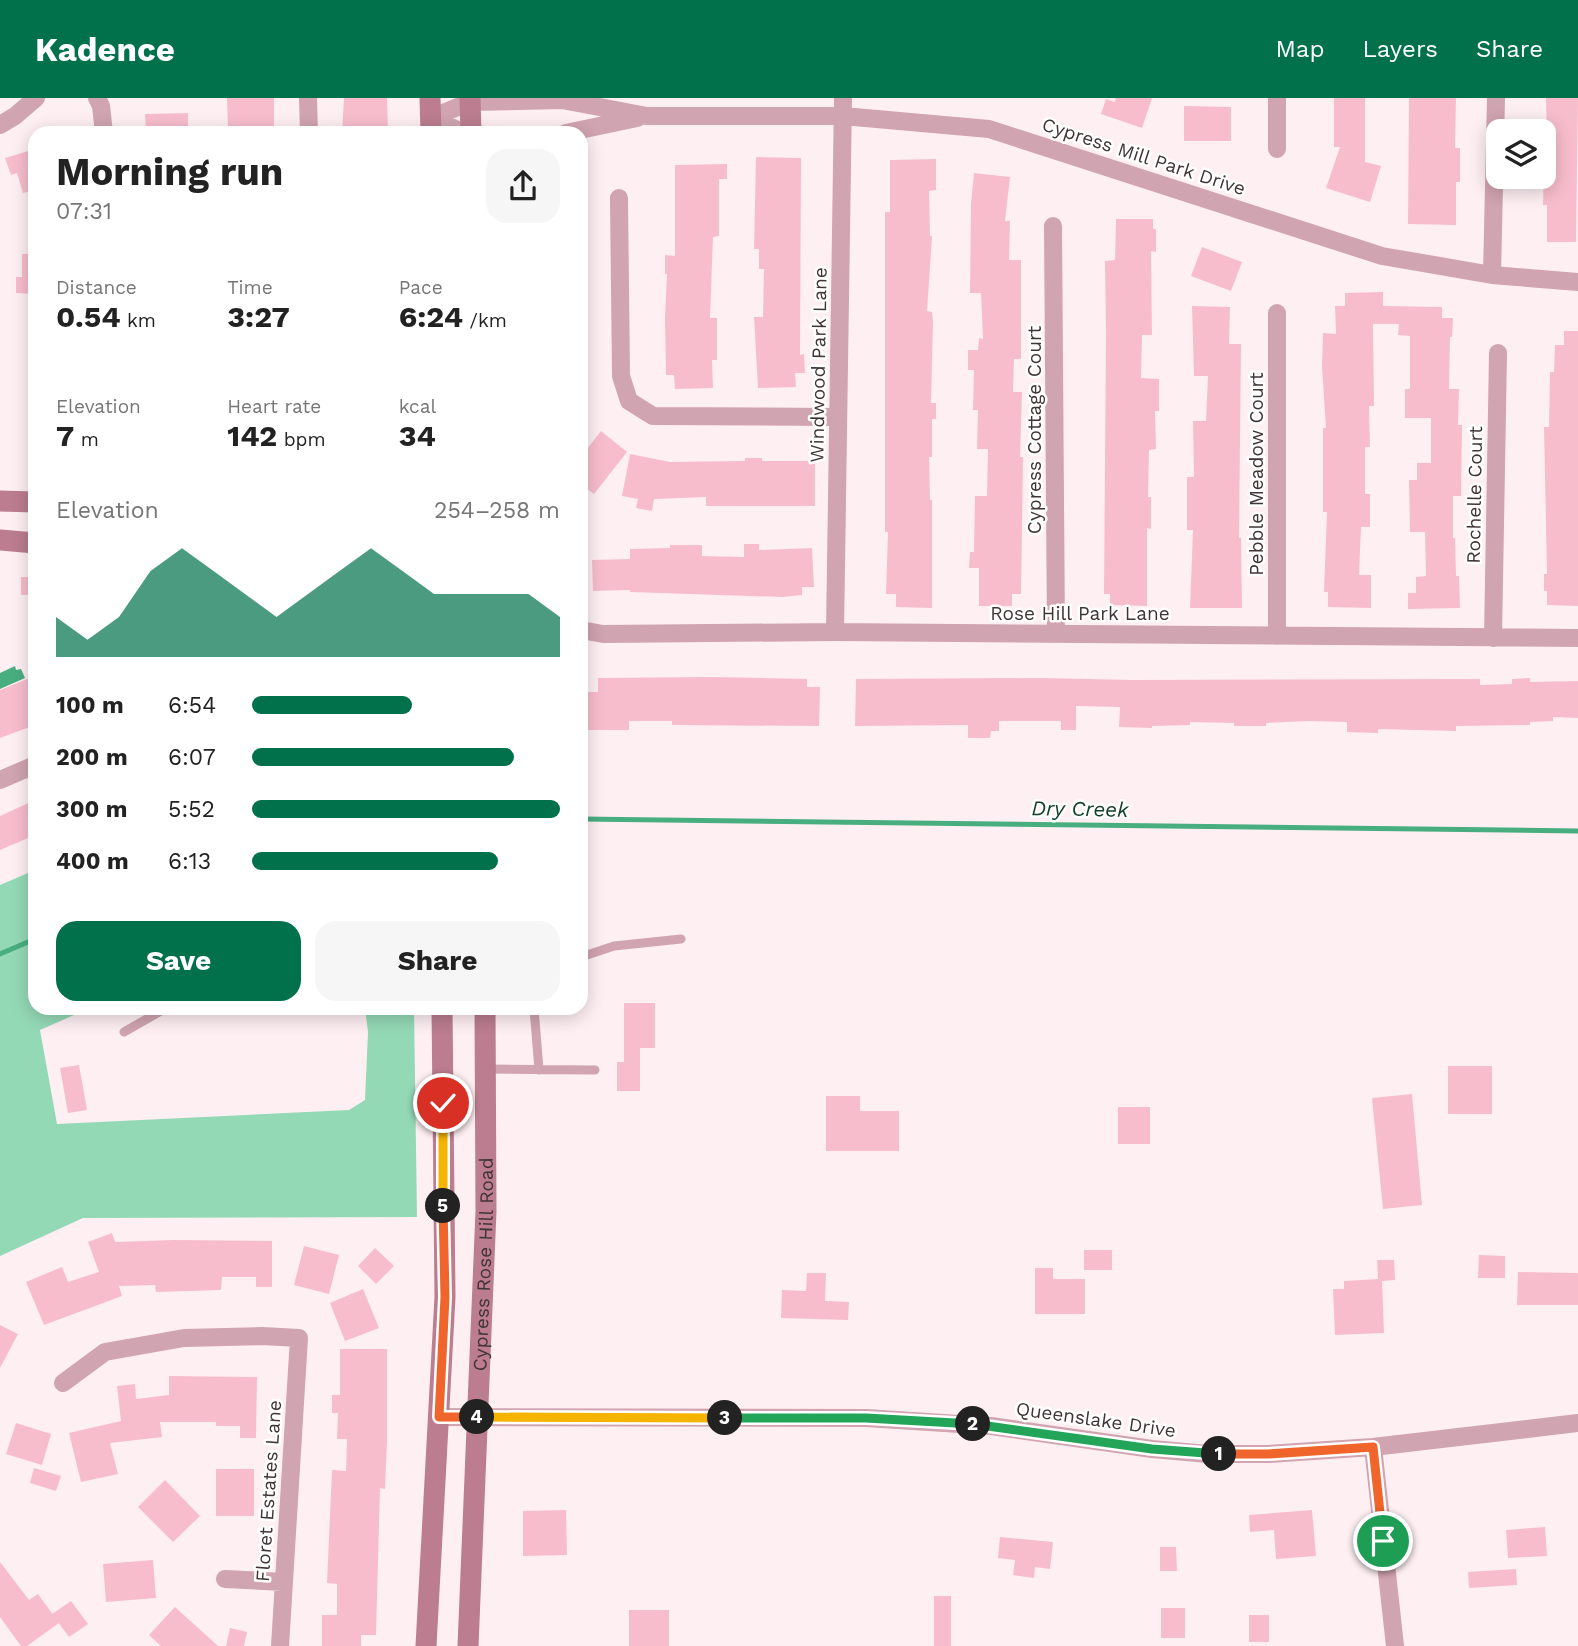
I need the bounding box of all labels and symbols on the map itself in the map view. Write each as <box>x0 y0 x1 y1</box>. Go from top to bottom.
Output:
street label: Cypress Mill Park Drive <box>1039 113 1248 200</box>
street label: Windwood Park Lane <box>805 267 832 463</box>
street label: Cypress Cottage Court <box>1023 326 1046 534</box>
street label: Pebble Meadow Court <box>1245 372 1268 576</box>
street label: Rochelle Court <box>1462 426 1487 564</box>
street label: Rose Hill Park Lane <box>990 602 1170 625</box>
water label: Dry Creek <box>1031 795 1129 822</box>
pin <box>413 1073 473 1133</box>
street label: Cypress Rose Hill Road <box>468 1157 498 1372</box>
pin: 5 <box>426 1188 460 1224</box>
street label: Queenslake Drive <box>1014 1397 1177 1442</box>
street label: Floret Estates Lane <box>251 1399 286 1583</box>
pin: 4 <box>460 1400 494 1434</box>
pin: 3 <box>708 1400 742 1436</box>
pin: 2 <box>956 1406 990 1442</box>
pin: 1 <box>1202 1436 1236 1472</box>
pin <box>1353 1511 1413 1571</box>

